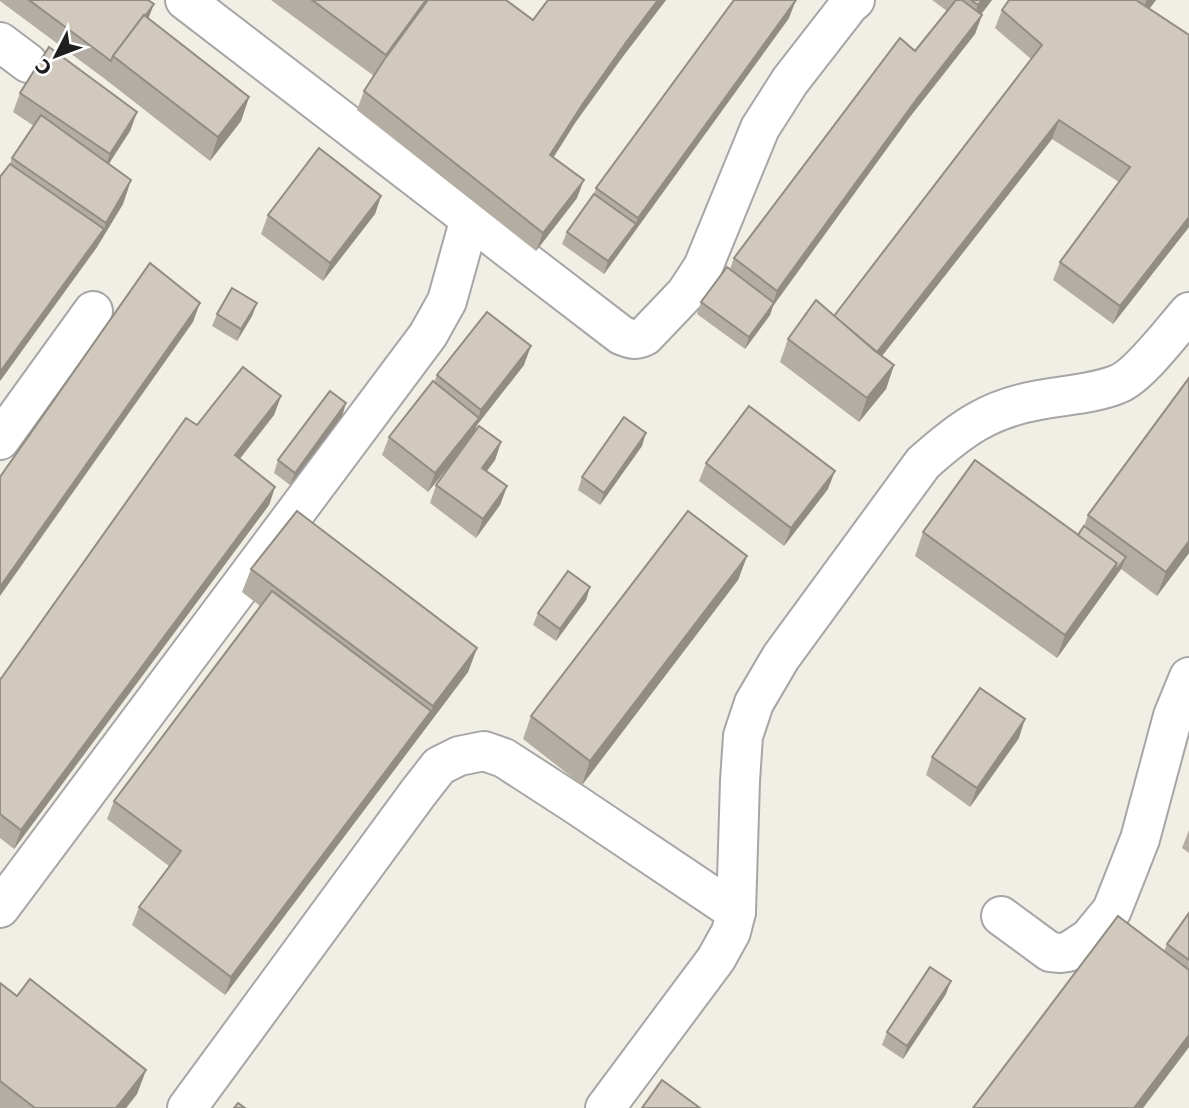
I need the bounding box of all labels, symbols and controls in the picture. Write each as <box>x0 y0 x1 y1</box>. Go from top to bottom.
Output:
north arrow <box>21 21 91 91</box>
text: С <box>31 55 56 80</box>

